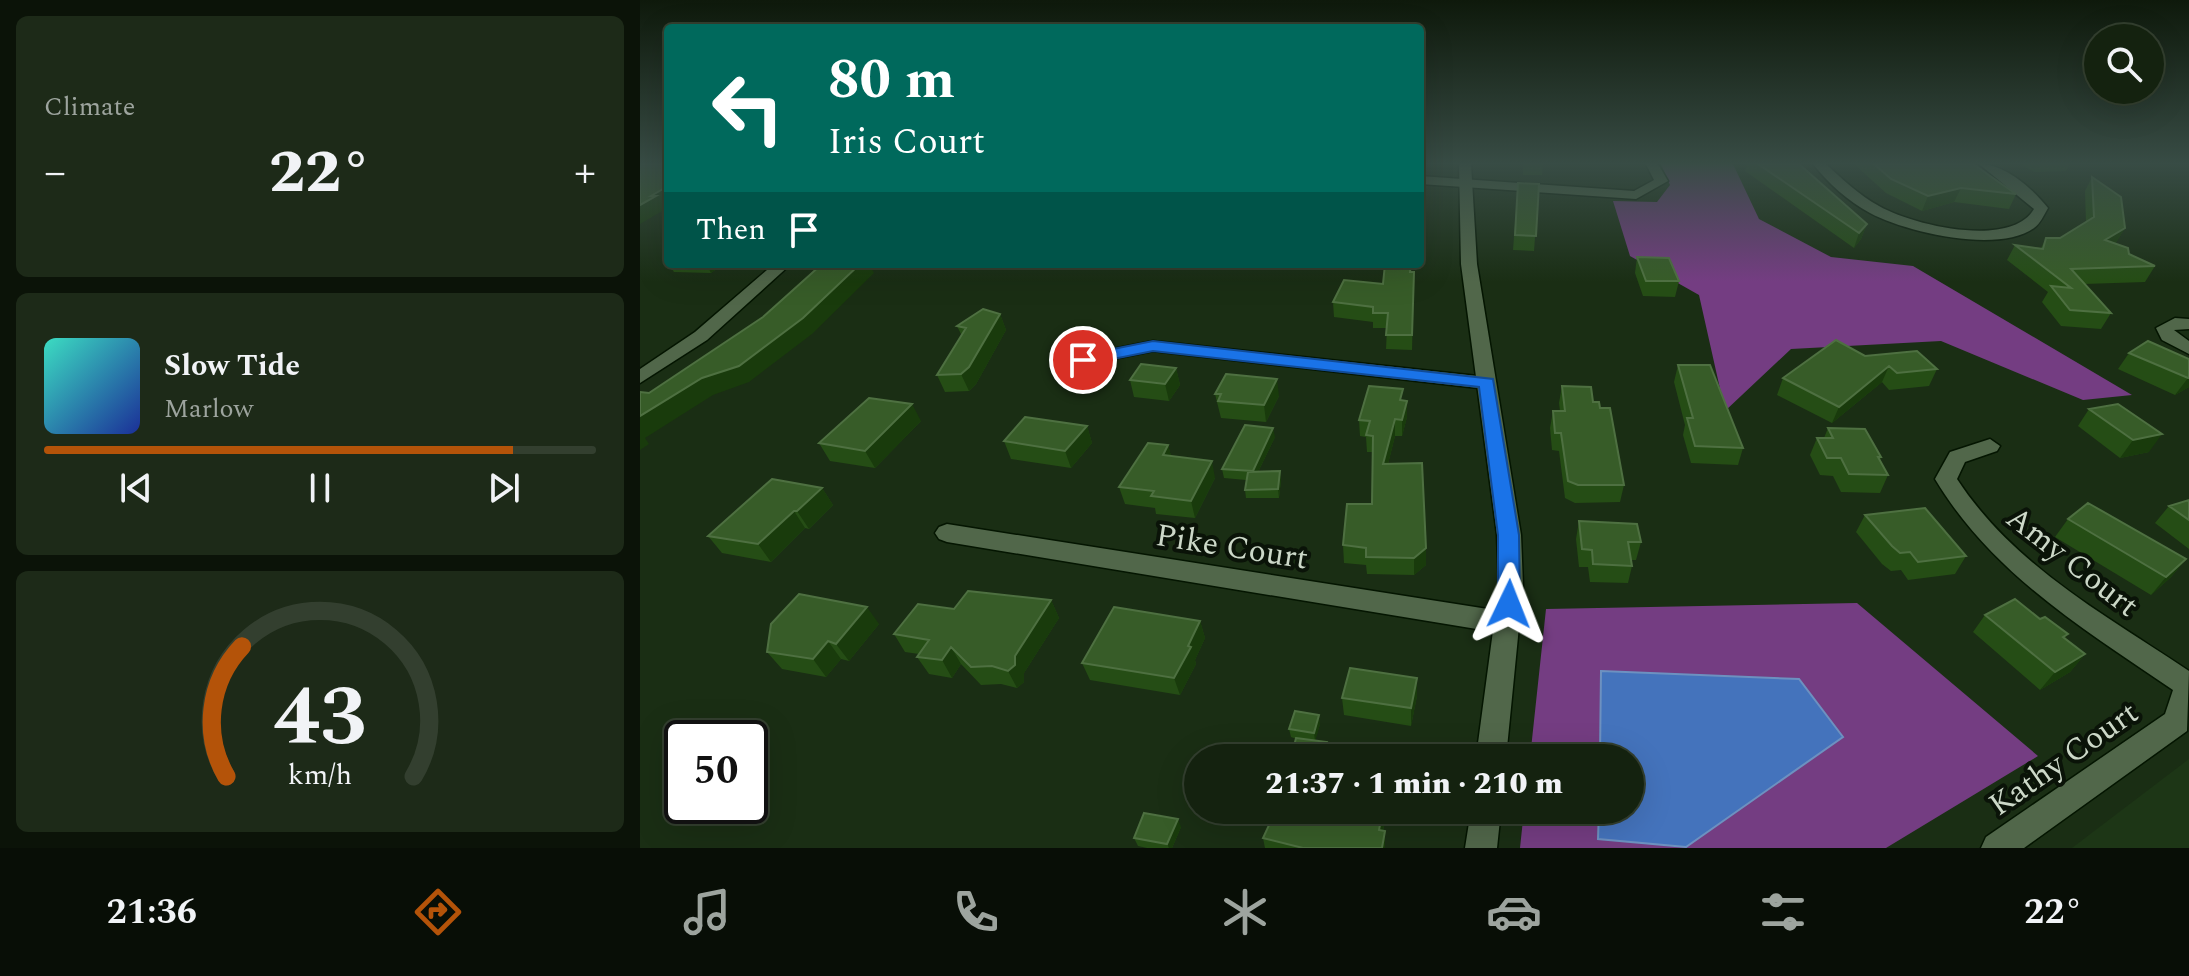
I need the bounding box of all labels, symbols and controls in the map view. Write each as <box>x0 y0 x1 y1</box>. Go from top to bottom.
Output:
map controls <box>2084 24 2164 104</box>
button: search <box>2084 24 2164 104</box>
text: 80 m <box>828 38 955 123</box>
icon: left <box>696 56 800 160</box>
text: Climate <box>44 87 135 127</box>
text: Iris Court <box>828 115 985 170</box>
text: 22° <box>269 127 371 219</box>
text: − <box>44 139 66 206</box>
text: + <box>574 139 596 206</box>
text: Then <box>696 207 766 253</box>
icon: arrive <box>782 208 826 252</box>
pin <box>1049 326 1117 394</box>
icon: arrive <box>1061 338 1105 382</box>
text: Slow Tide <box>164 343 300 389</box>
text: Marlow <box>164 389 253 429</box>
icon: previous <box>114 466 158 510</box>
icon: pause <box>298 466 342 510</box>
icon: next <box>482 466 526 510</box>
street label: Amy Court <box>1995 495 2149 630</box>
street label: Pike Court <box>1152 511 1311 584</box>
position arrow <box>1467 562 1551 646</box>
text: 43 <box>273 655 367 782</box>
street label: Kathy Court <box>1979 689 2149 829</box>
speed limit sign: 50 <box>664 720 768 824</box>
text: km/h <box>288 755 352 798</box>
text: 21:37 · 1 min · 210 m <box>1265 761 1563 807</box>
icon: directions <box>410 884 466 940</box>
icon: music <box>679 884 735 940</box>
icon: phone <box>948 884 1004 940</box>
icon: climate <box>1217 884 1273 940</box>
icon: car <box>1486 884 1542 940</box>
icon: filters <box>1755 884 1811 940</box>
text: 21:36 <box>107 885 197 940</box>
text: 22° <box>2024 885 2082 940</box>

